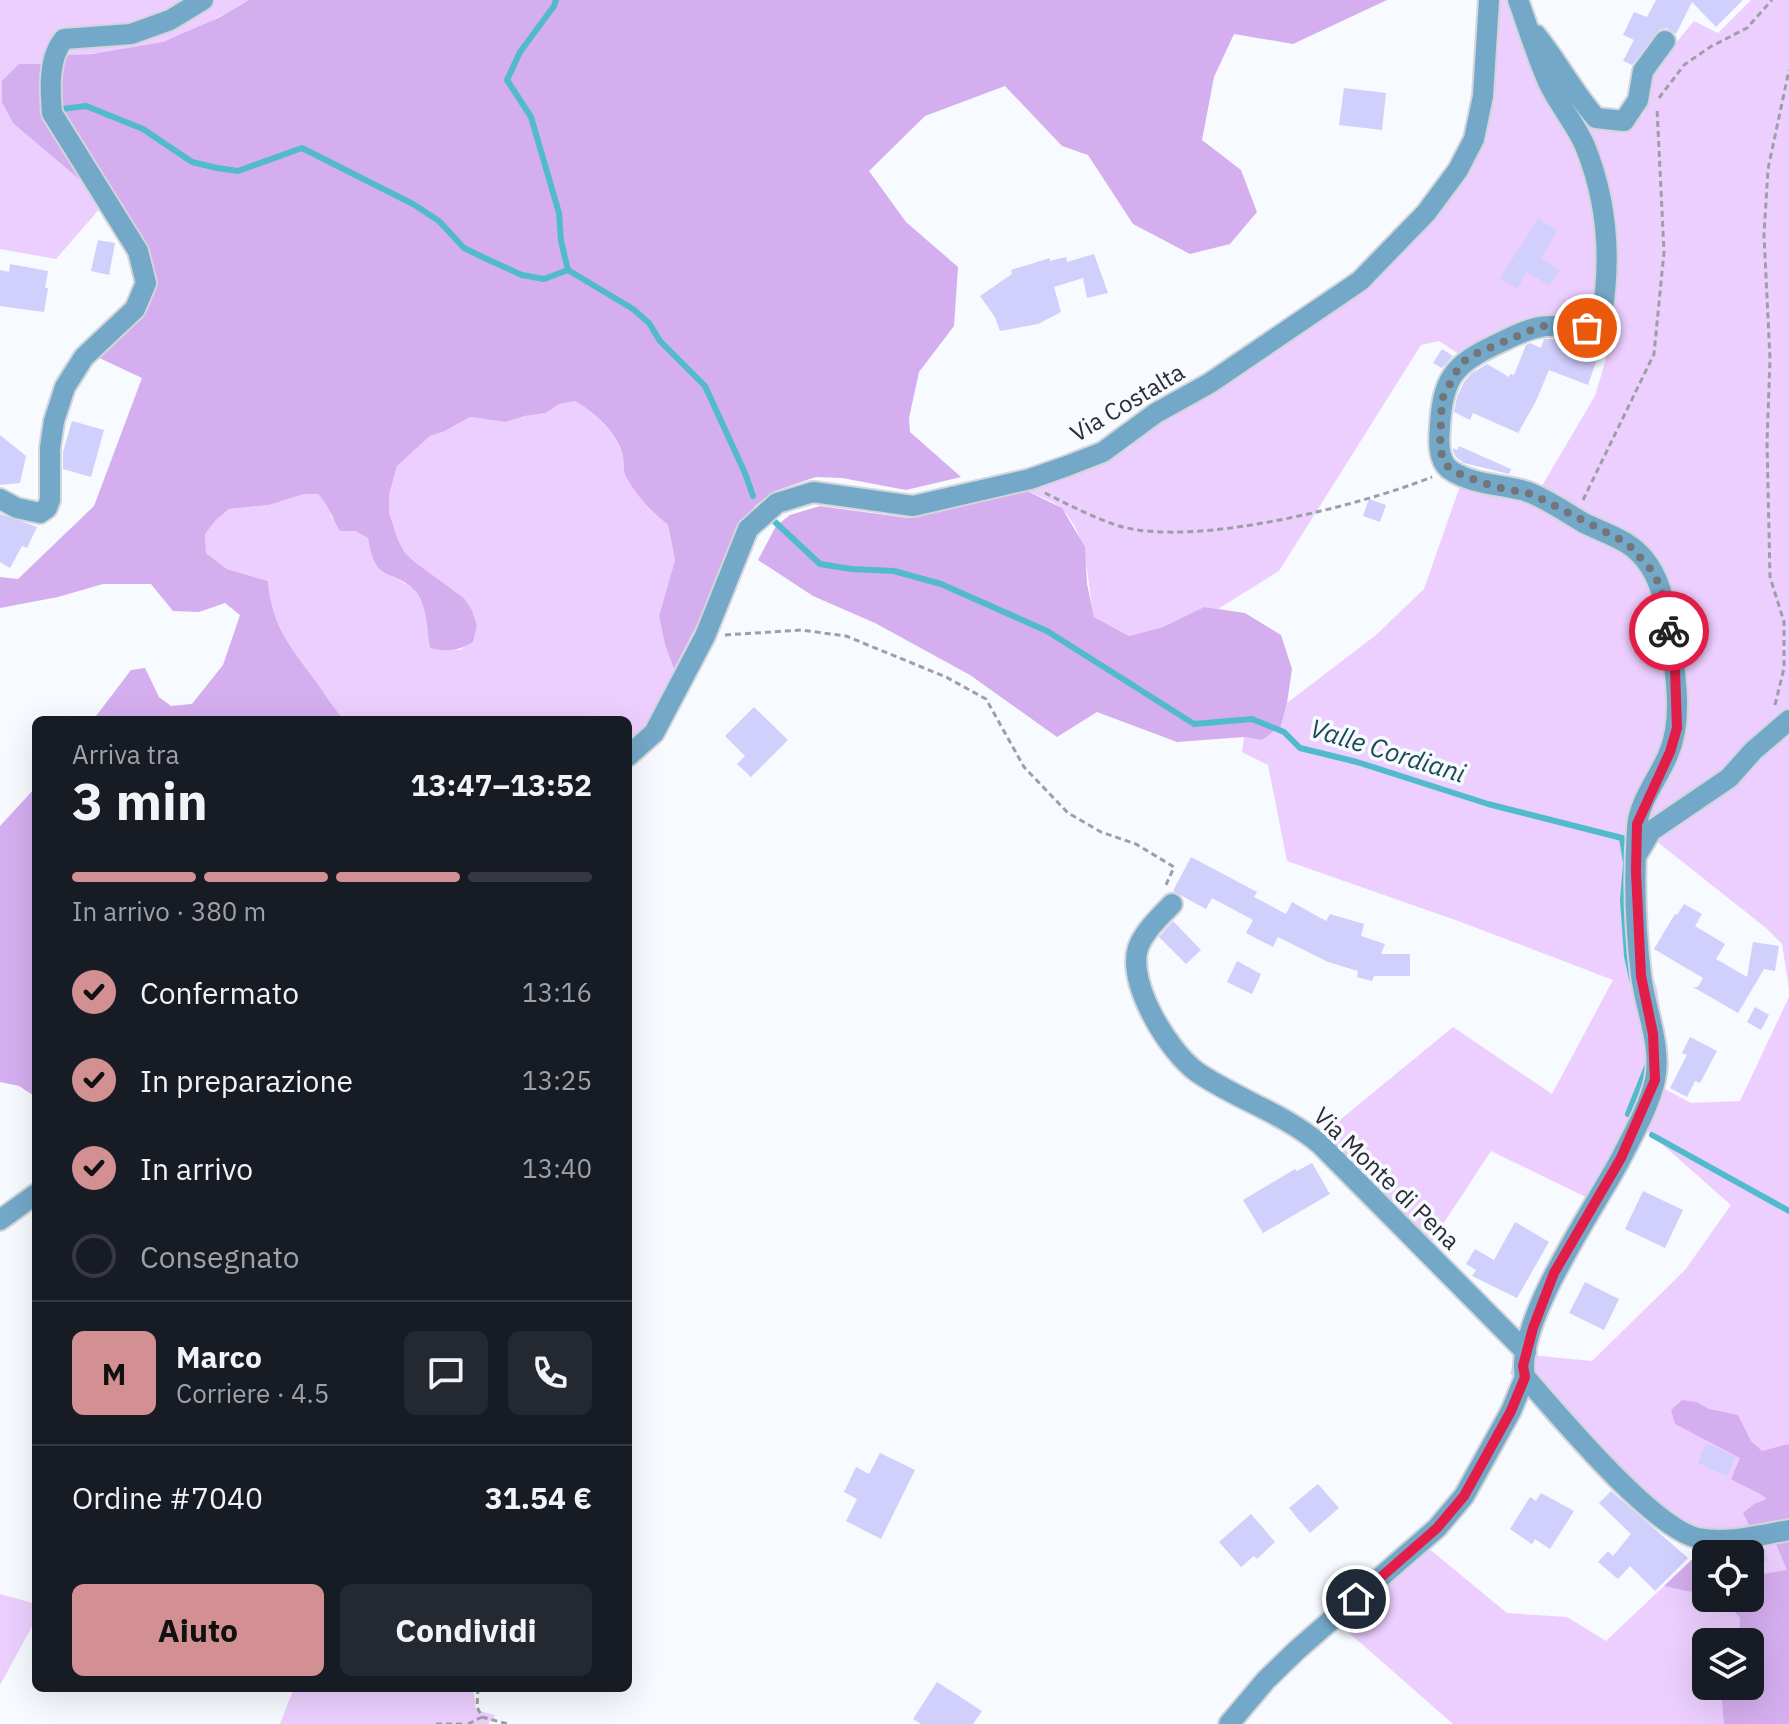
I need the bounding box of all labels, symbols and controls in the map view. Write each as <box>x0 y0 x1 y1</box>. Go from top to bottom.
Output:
pin <box>1553 294 1621 362</box>
icon: bag <box>1565 306 1609 350</box>
street label: Via Costalta <box>1064 355 1190 449</box>
courier <box>1629 591 1709 671</box>
icon: bike <box>1647 609 1691 653</box>
water label: Valle Cordiani <box>1306 710 1470 790</box>
text: Arriva tra <box>72 737 179 771</box>
text: 13:47–13:52 <box>411 765 592 804</box>
text: 3 min <box>72 767 208 834</box>
text: In arrivo · 380 m <box>72 894 266 928</box>
icon: check <box>72 970 116 1014</box>
text: Confermato <box>140 973 299 1012</box>
text: 13:16 <box>522 975 592 1009</box>
icon: check <box>72 1058 116 1102</box>
text: In preparazione <box>140 1061 353 1100</box>
text: 13:25 <box>522 1063 592 1097</box>
street label: Via Monte di Pena <box>1307 1100 1467 1256</box>
icon: check <box>72 1146 116 1190</box>
text: In arrivo <box>140 1149 253 1188</box>
text: 13:40 <box>522 1151 592 1185</box>
text: Consegnato <box>140 1237 300 1276</box>
button: chat <box>404 1331 488 1415</box>
button: phone <box>508 1331 592 1415</box>
text: Marco <box>176 1337 262 1376</box>
text: M <box>102 1354 126 1393</box>
text: Corriere · 4.5 <box>176 1376 329 1410</box>
text: Ordine #7040 <box>72 1478 263 1517</box>
text: 31.54 € <box>485 1478 592 1517</box>
map controls <box>1692 1540 1764 1700</box>
button: locate <box>1692 1540 1764 1612</box>
pin <box>1322 1565 1390 1633</box>
icon: home <box>1334 1577 1378 1621</box>
button: Aiuto <box>72 1584 324 1676</box>
button: Condividi <box>340 1584 592 1676</box>
button: layers <box>1692 1628 1764 1700</box>

